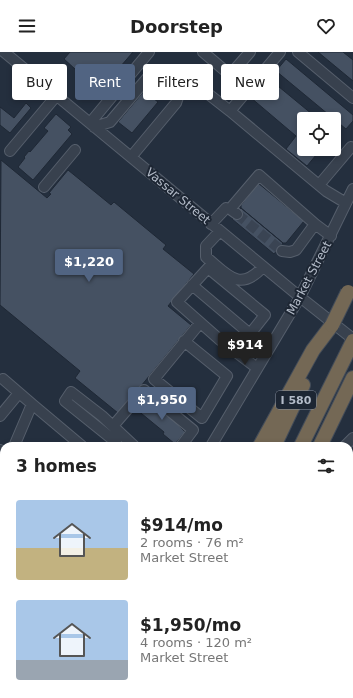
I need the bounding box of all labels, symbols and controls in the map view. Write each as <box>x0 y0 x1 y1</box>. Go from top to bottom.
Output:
icon: menu <box>16 15 38 37</box>
icon: heart <box>315 15 337 37</box>
text: Doorstep <box>130 16 223 37</box>
chip: Buy <box>12 64 67 100</box>
chip: Rent <box>75 64 135 100</box>
chip: Filters <box>143 64 213 100</box>
chip: New <box>221 64 279 100</box>
map controls <box>297 112 341 156</box>
button: locate <box>297 112 341 156</box>
street label: Vassar Street <box>143 165 213 227</box>
street label: Market Street <box>284 238 334 317</box>
pin: $1,220 <box>56 249 122 283</box>
text: $1,220 <box>64 254 114 269</box>
pin: $914 <box>221 332 269 366</box>
text: $914 <box>227 337 263 352</box>
pin: $1,950 <box>129 387 195 421</box>
road number: I 580 <box>276 391 316 409</box>
text: $1,950 <box>137 392 187 407</box>
icon: filters <box>315 455 337 477</box>
text: 3 homes <box>16 456 97 476</box>
text: $914/mo <box>140 515 223 535</box>
icon: home <box>48 516 96 564</box>
text: 2 rooms · 76 m² <box>140 535 244 550</box>
text: Market Street <box>140 550 228 565</box>
text: $1,950/mo <box>140 615 241 635</box>
icon: home <box>48 616 96 664</box>
text: 4 rooms · 120 m² <box>140 635 252 650</box>
text: Market Street <box>140 650 228 665</box>

